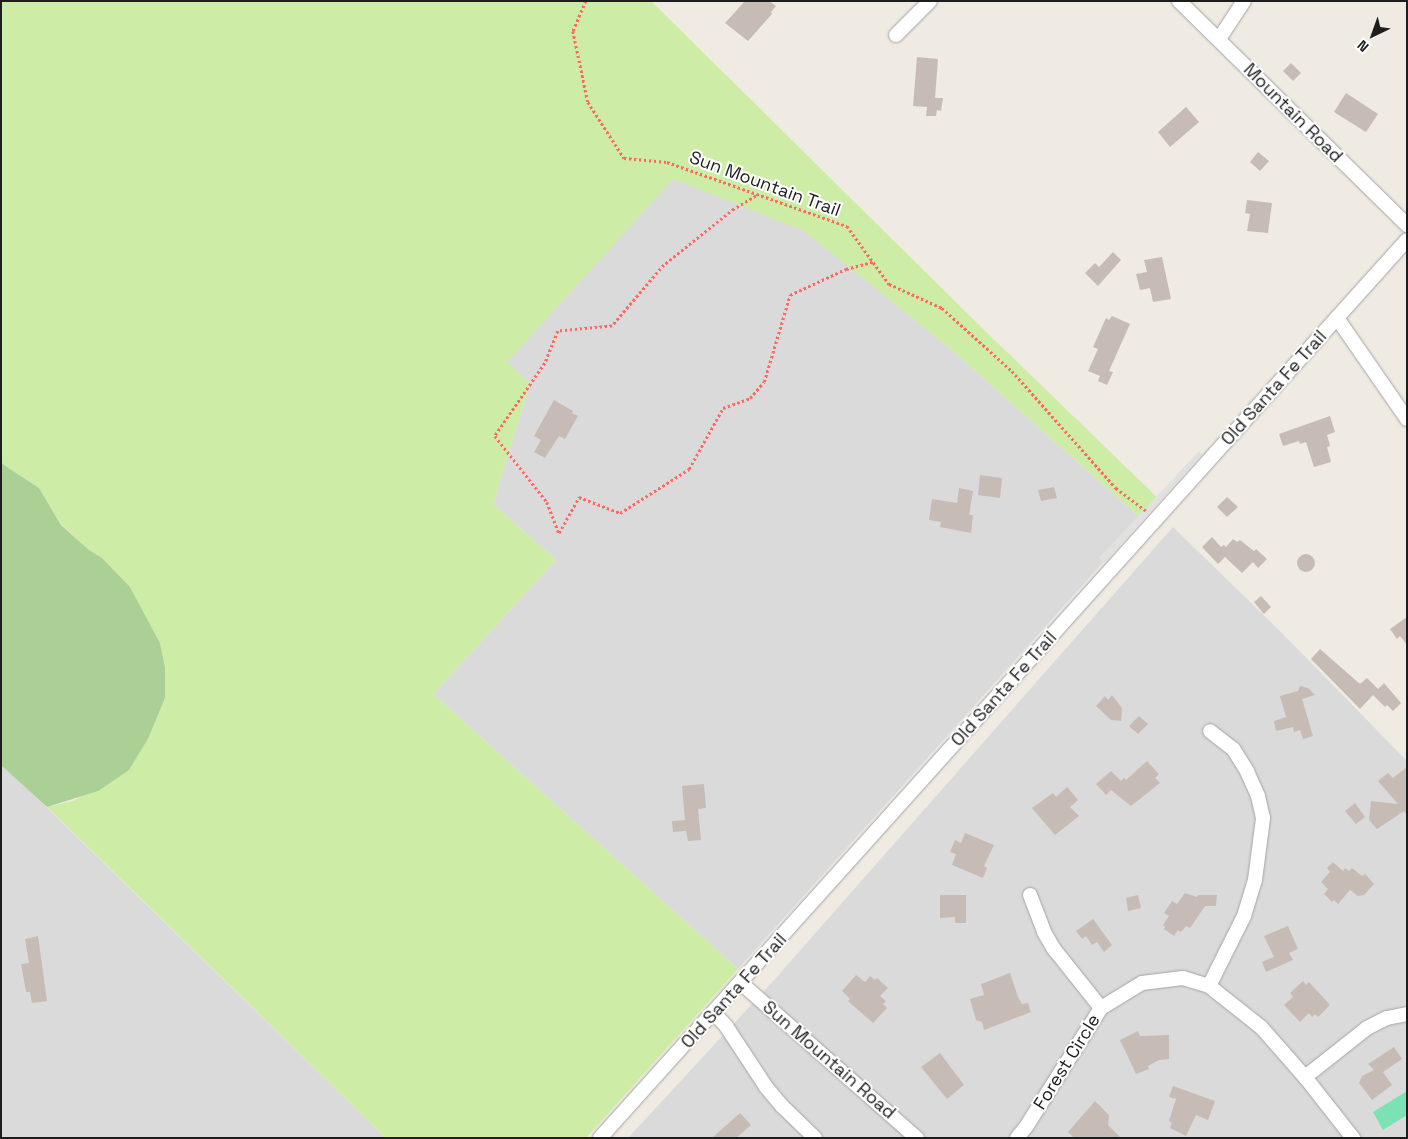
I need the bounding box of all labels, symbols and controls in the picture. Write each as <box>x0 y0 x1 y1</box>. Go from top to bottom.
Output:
north arrow <box>1348 10 1398 60</box>
text: N <box>1353 36 1372 56</box>
street label: Mountain Road <box>1239 59 1347 167</box>
street label: Sun Mountain Trail <box>686 147 844 221</box>
street label: Old Santa Fe Trail <box>1217 326 1331 450</box>
street label: Old Santa Fe Trail <box>947 627 1061 751</box>
street label: Old Santa Fe Trail <box>677 929 791 1053</box>
street label: Sun Mountain Road <box>758 996 900 1124</box>
street label: Forest Circle <box>1029 1010 1105 1114</box>

